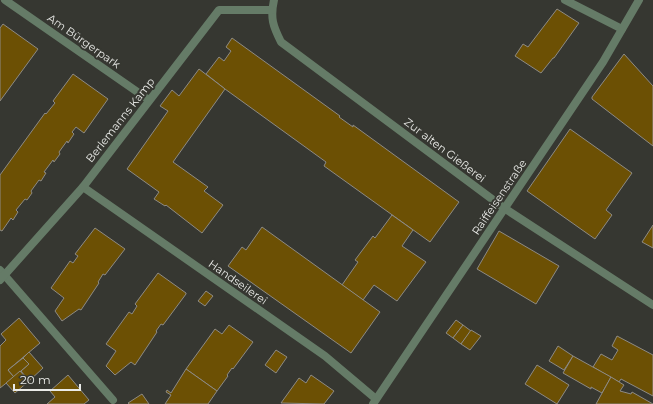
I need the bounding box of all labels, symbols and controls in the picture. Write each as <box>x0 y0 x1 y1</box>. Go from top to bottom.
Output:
street label: Am Bürgerpark <box>45 11 123 72</box>
street label: Berlemanns Kamp <box>83 75 157 165</box>
street label: Zur alten Gießerei <box>402 115 488 185</box>
street label: Raiffeisenstraße <box>469 156 530 237</box>
street label: Handseilerei <box>206 257 270 307</box>
scale bar <box>14 366 80 392</box>
text: 20 m <box>20 372 51 387</box>

